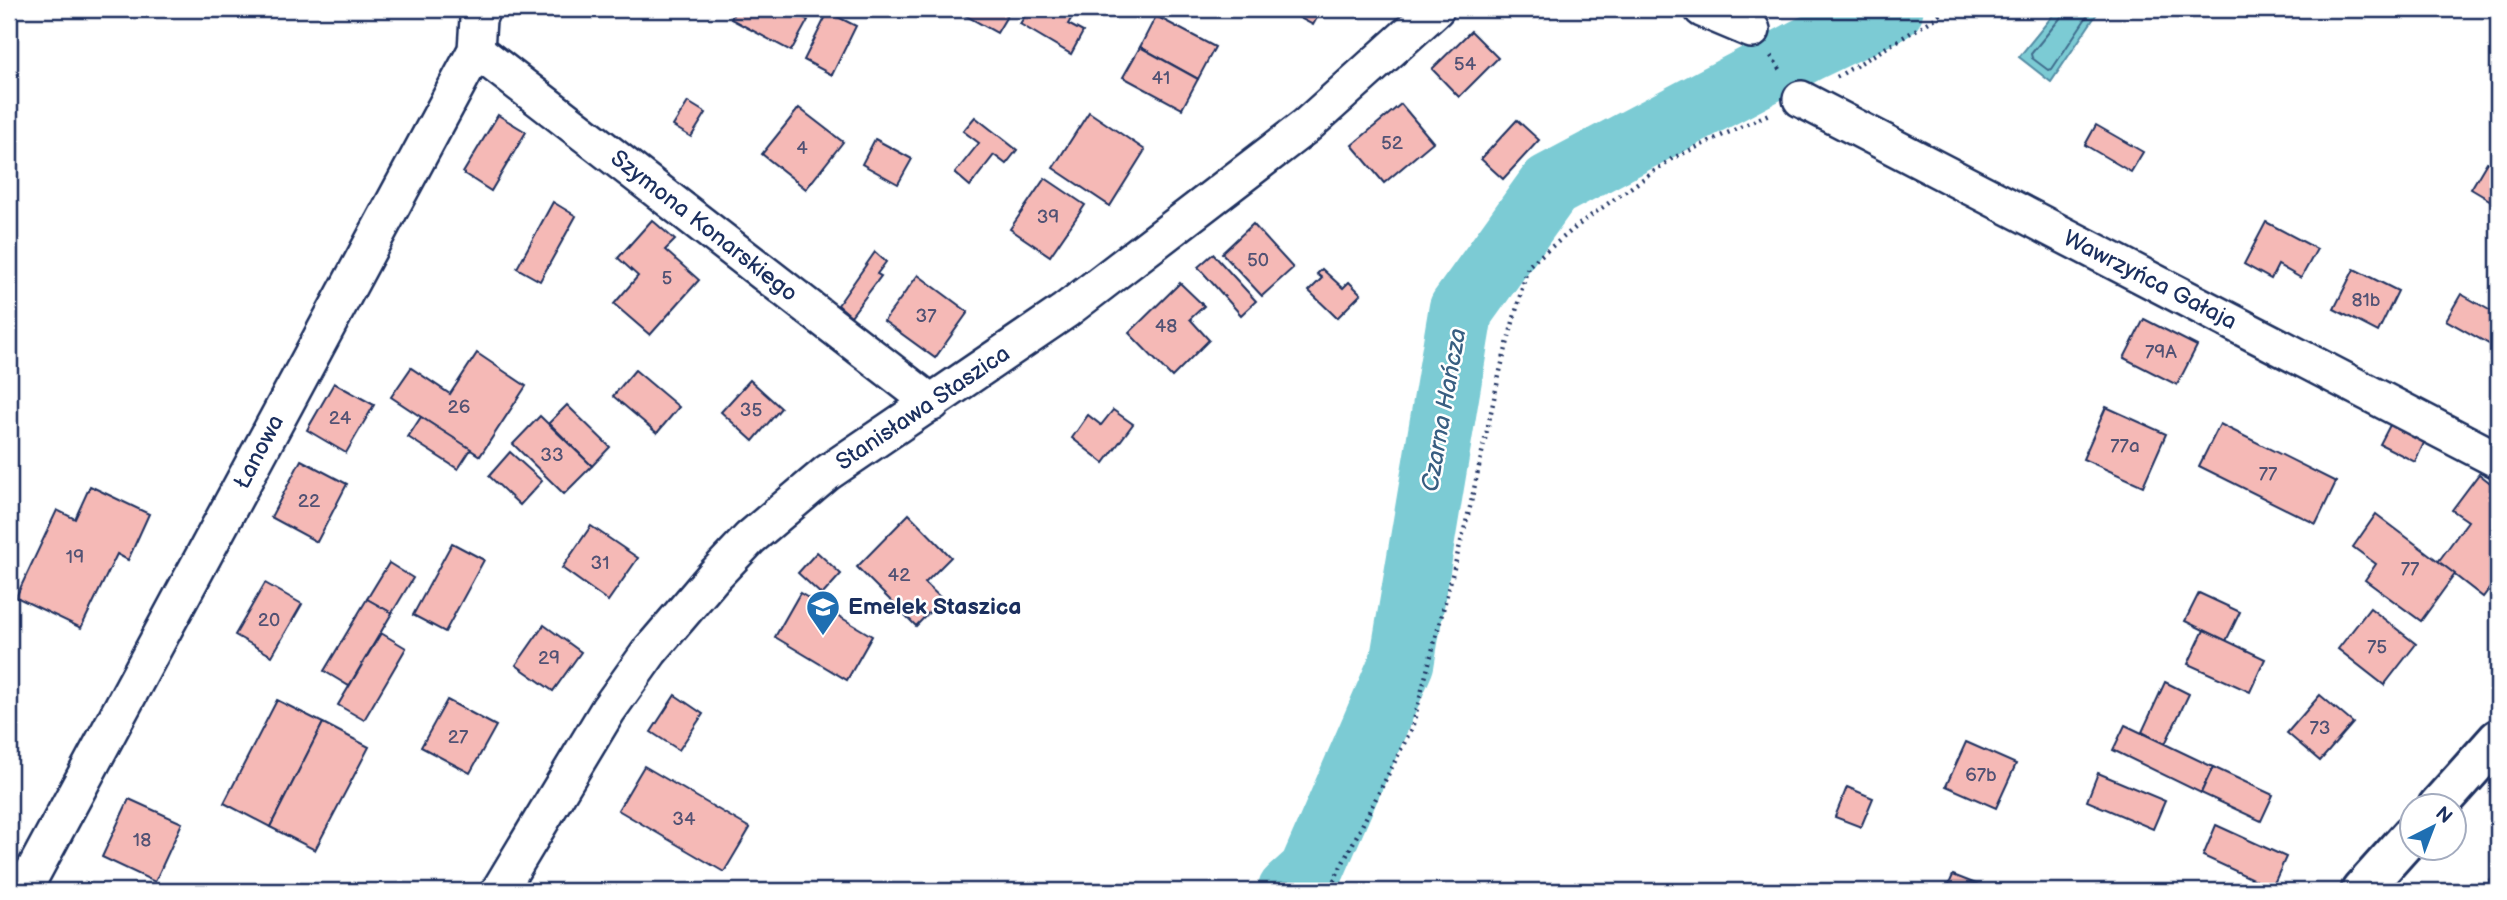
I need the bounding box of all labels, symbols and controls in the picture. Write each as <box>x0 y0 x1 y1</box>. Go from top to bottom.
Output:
house number: 54 <box>1454 53 1477 76</box>
house number: 41 <box>1152 67 1170 90</box>
house number: 52 <box>1381 132 1404 155</box>
house number: 4 <box>796 137 808 160</box>
street label: Szymona Konarskiego <box>605 144 803 308</box>
house number: 39 <box>1037 206 1059 229</box>
street label: Wawrzyńca Gałaja <box>2059 224 2241 336</box>
house number: 50 <box>1247 249 1269 272</box>
house number: 5 <box>662 267 673 290</box>
house number: 81b <box>2351 289 2381 312</box>
house number: 37 <box>915 305 937 328</box>
house number: 48 <box>1155 315 1177 338</box>
water label: Czarna Hańcza <box>1415 326 1473 494</box>
street label: Stanisława Staszica <box>831 339 1015 477</box>
house number: 79A <box>2145 341 2177 364</box>
house number: 26 <box>448 396 470 419</box>
house number: 35 <box>740 399 762 422</box>
house number: 24 <box>329 407 352 430</box>
street label: Łanowa <box>228 410 290 494</box>
house number: 77a <box>2110 435 2140 458</box>
house number: 33 <box>540 444 564 467</box>
house number: 77 <box>2259 463 2278 486</box>
house number: 22 <box>298 490 321 513</box>
house number: 19 <box>66 546 84 569</box>
house number: 31 <box>590 552 610 575</box>
house number: 77 <box>2401 558 2420 581</box>
house number: 42 <box>888 564 911 587</box>
school or university icon: Emelek Staszica <box>804 588 842 637</box>
place label: Emelek Staszica <box>848 593 1022 621</box>
house number: 20 <box>258 609 280 632</box>
house number: 75 <box>2367 636 2387 659</box>
house number: 29 <box>538 647 560 670</box>
house number: 73 <box>2309 717 2331 740</box>
house number: 27 <box>448 726 469 749</box>
house number: 67b <box>1965 764 1997 787</box>
north arrow <box>2398 792 2468 862</box>
text: N <box>2430 802 2456 829</box>
house number: 34 <box>672 808 696 831</box>
house number: 18 <box>133 829 151 852</box>

